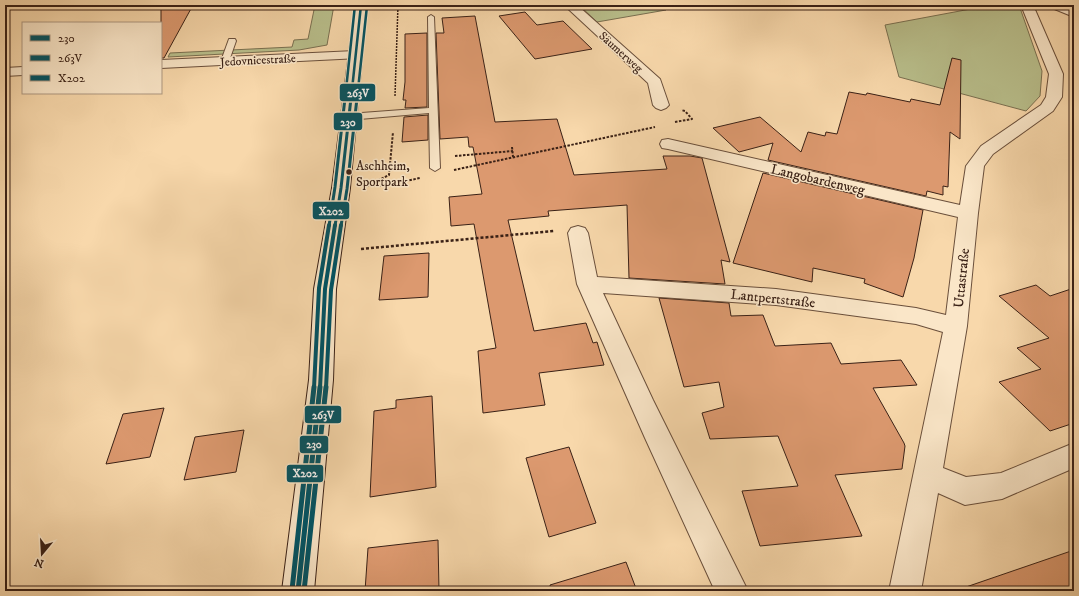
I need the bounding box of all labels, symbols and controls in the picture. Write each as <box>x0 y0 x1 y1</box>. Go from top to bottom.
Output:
legend <box>22 22 162 94</box>
street label: Säumerweg <box>596 29 646 76</box>
text: 230 <box>58 31 75 46</box>
text: 263V <box>58 51 83 66</box>
street label: Jedovnicestraße <box>219 51 296 70</box>
text: X202 <box>58 71 85 86</box>
line badge: 263V <box>339 83 376 102</box>
text: 263V <box>347 87 370 101</box>
line badge: 230 <box>333 112 363 131</box>
text: 230 <box>340 116 356 130</box>
place label: Aschheim, Sportpark <box>356 158 410 190</box>
street label: Langobardenweg <box>769 160 867 200</box>
marker: Aschheim, Sportpark <box>344 167 354 177</box>
line badge: X202 <box>312 201 350 220</box>
text: X202 <box>319 205 344 219</box>
street label: Uttastraße <box>950 247 974 309</box>
street label: Lantpertstraße <box>730 286 816 312</box>
line badge: 263V <box>304 405 342 424</box>
text: 263V <box>312 409 335 423</box>
line badge: 230 <box>299 435 329 454</box>
text: 230 <box>306 438 322 452</box>
line badge: X202 <box>286 464 324 483</box>
text: X202 <box>293 467 318 481</box>
north arrow <box>22 534 62 574</box>
text: N <box>33 555 46 571</box>

